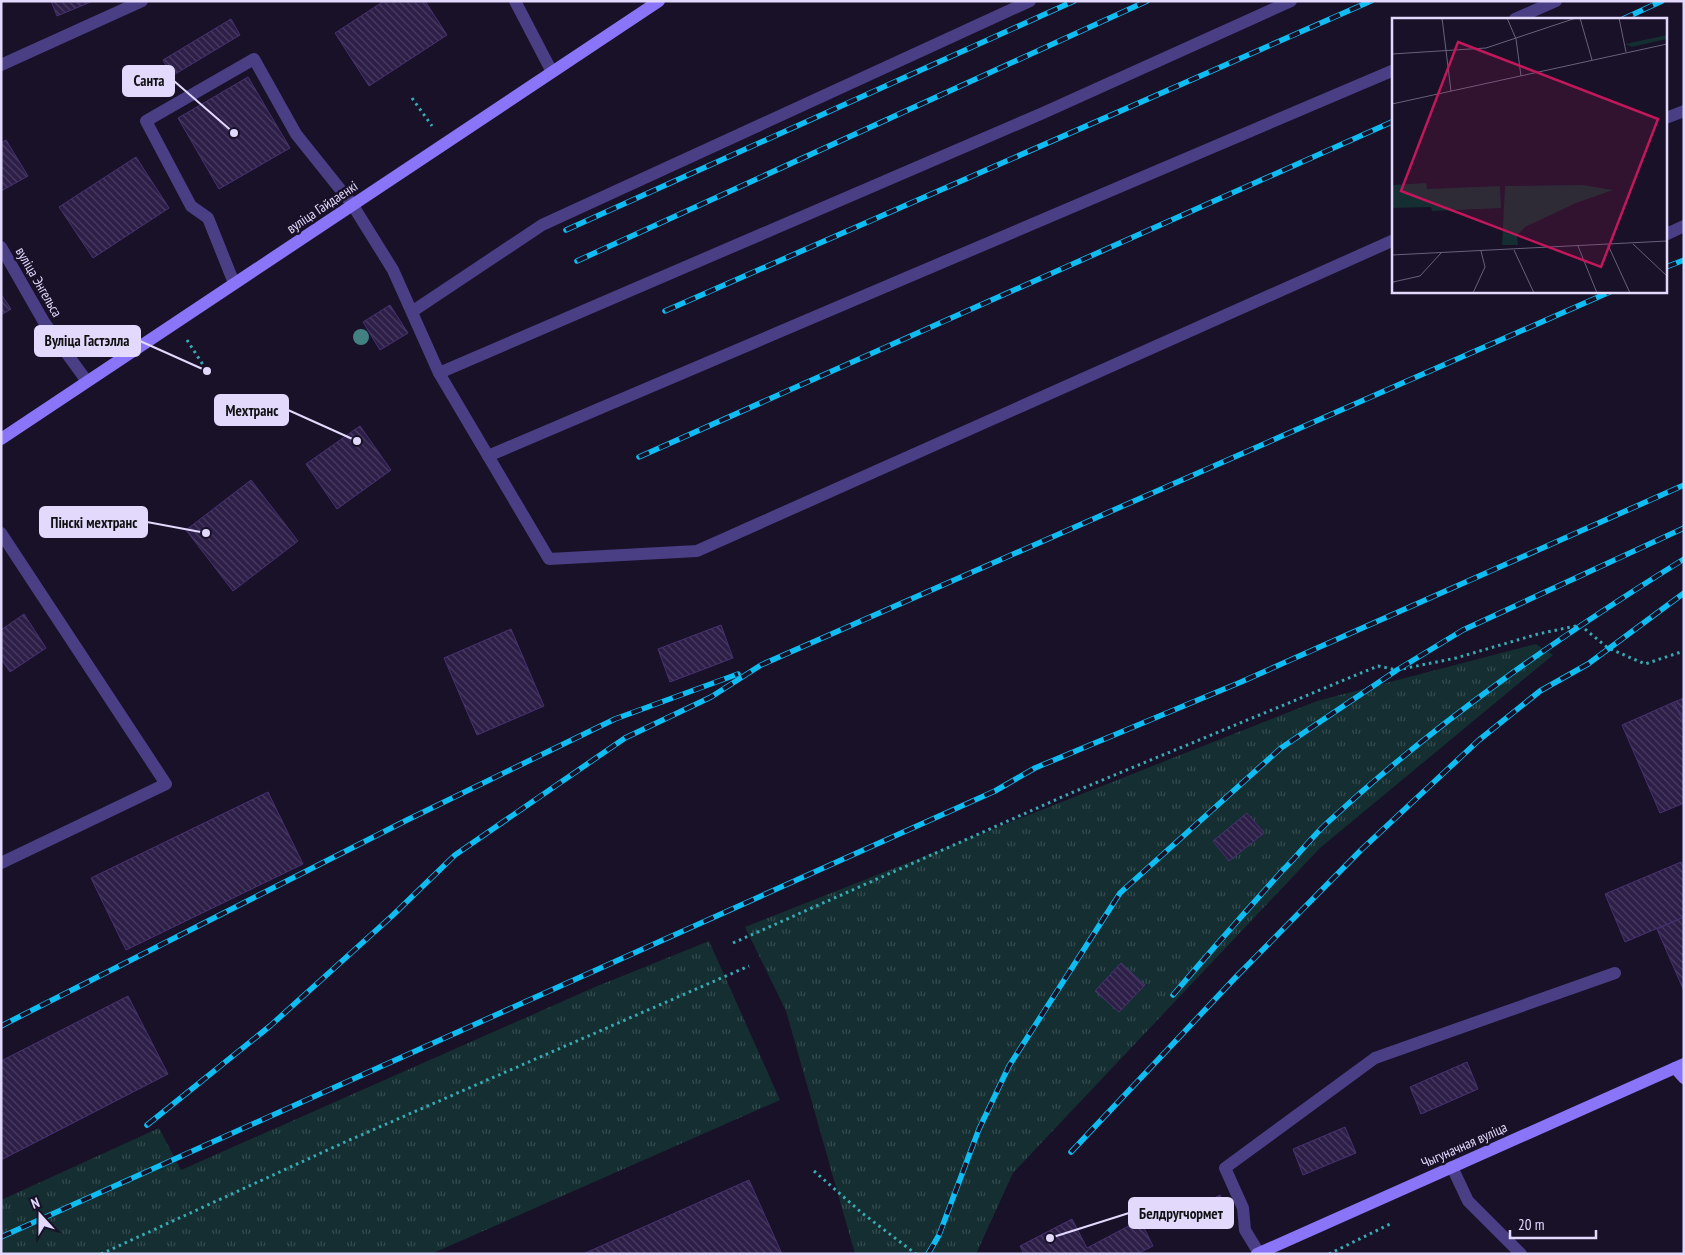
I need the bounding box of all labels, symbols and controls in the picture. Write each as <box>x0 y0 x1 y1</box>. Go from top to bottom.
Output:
inset map <box>1392 18 1668 292</box>
callout: Санта <box>123 66 174 96</box>
text: Санта <box>133 71 165 90</box>
street label: вуліца Гайдаенкі <box>283 177 361 237</box>
street label: вуліца Энгельса <box>12 244 66 320</box>
callout: Вуліца Гастэлла <box>35 326 140 356</box>
text: Вуліца Гастэлла <box>45 331 129 350</box>
callout: Мехтранс <box>215 395 288 425</box>
text: Мехтранс <box>226 401 279 420</box>
callout: Пінскі мехтранс <box>40 507 147 537</box>
text: Пінскі мехтранс <box>51 513 138 532</box>
street label: Чыгуначная вуліца <box>1418 1118 1510 1172</box>
north arrow <box>15 1190 65 1240</box>
text: N <box>29 1193 42 1213</box>
callout: Белдругчормет <box>1129 1198 1233 1228</box>
text: Белдругчормет <box>1139 1204 1224 1223</box>
scale bar <box>1510 1208 1596 1240</box>
text: 20 m <box>1518 1215 1544 1234</box>

